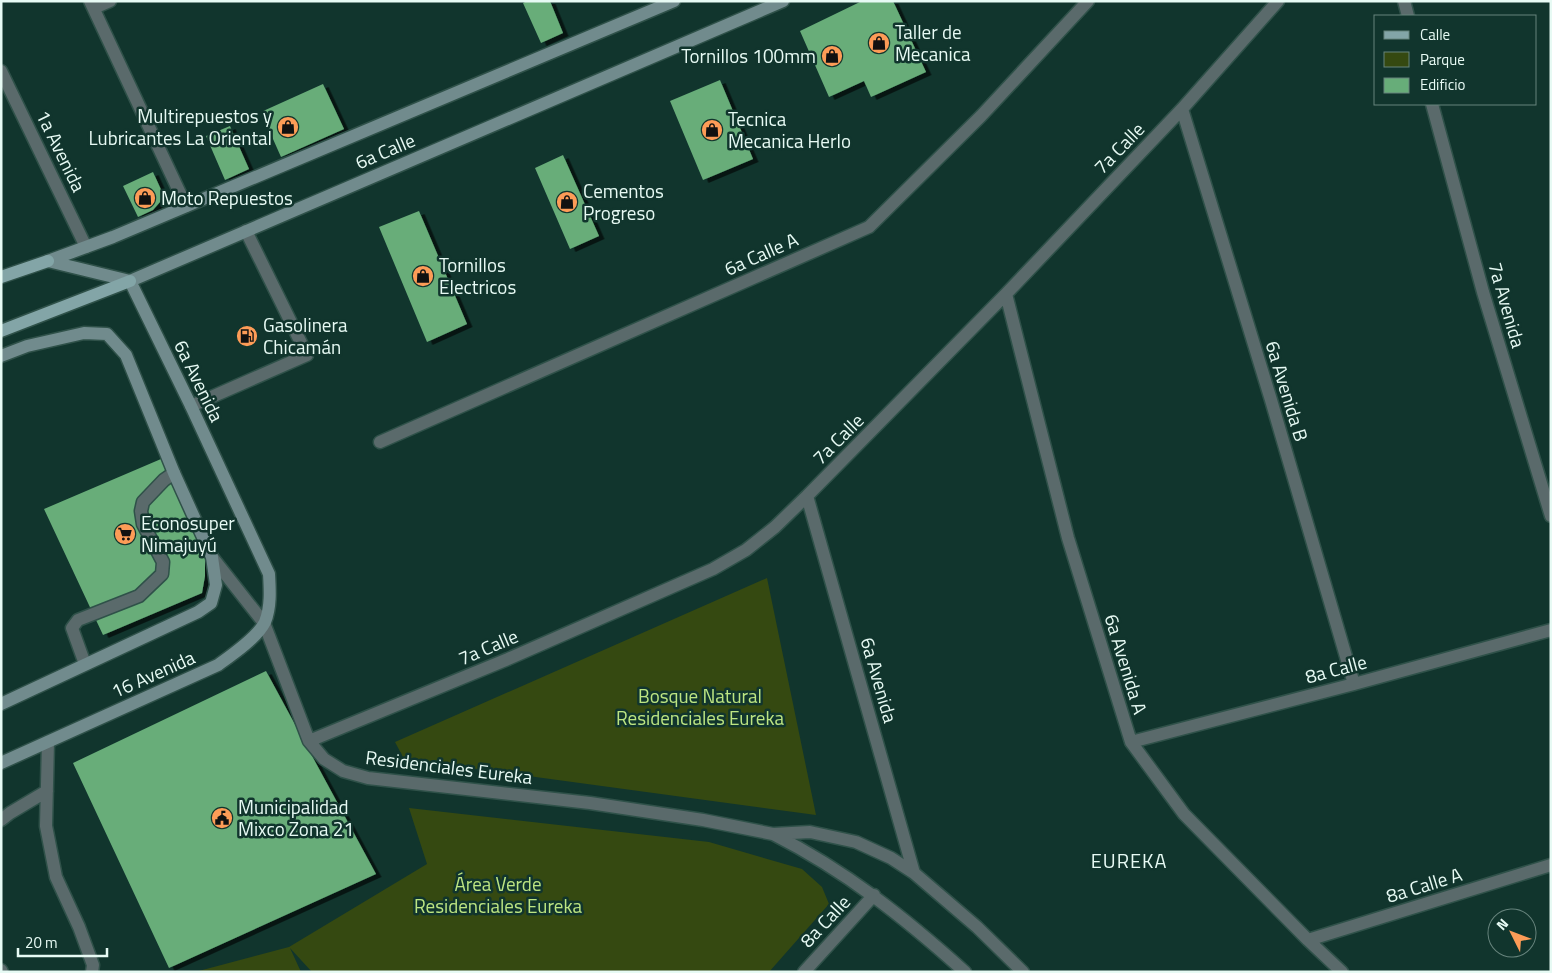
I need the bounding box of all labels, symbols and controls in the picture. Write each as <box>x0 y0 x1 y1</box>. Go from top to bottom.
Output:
legend <box>1374 15 1537 105</box>
place label: Taller de Mecanica <box>895 17 971 68</box>
text: Calle <box>1420 23 1450 46</box>
shop icon: Taller de Mecanica <box>867 31 891 55</box>
place label: Tornillos 100mm <box>681 41 816 70</box>
shop icon: Tornillos 100mm <box>820 44 844 68</box>
text: Parque <box>1420 48 1465 71</box>
text: Edificio <box>1420 73 1465 96</box>
place label: Multirepuestos y Lubricantes La Oriental <box>89 101 272 152</box>
place label: Tecnica Mecanica Herlo <box>728 104 851 155</box>
street label: 1a Avenida <box>29 105 94 197</box>
shop icon: Multirepuestos y Lubricantes La Oriental <box>276 115 300 139</box>
street label: 7a Calle <box>1086 115 1151 180</box>
shop icon: Tecnica Mecanica Herlo <box>700 118 724 142</box>
street label: 6a Calle <box>350 125 419 176</box>
place label: Cementos Progreso <box>583 176 664 227</box>
place label: Moto Repuestos <box>161 183 293 212</box>
shop icon: Moto Repuestos <box>133 186 157 210</box>
shop icon: Cementos Progreso <box>555 190 579 214</box>
street label: 6a Calle A <box>719 224 802 283</box>
place label: Tornillos Electricos <box>439 250 516 301</box>
street label: 7a Avenida <box>1481 259 1534 352</box>
shop icon: Tornillos Electricos <box>411 264 435 288</box>
place label: Gasolinera Chicamán <box>263 310 348 361</box>
fuel station icon: Gasolinera Chicamán <box>235 324 259 348</box>
street label: 6a Avenida <box>167 335 232 427</box>
street label: 6a Avenida B <box>1258 337 1317 445</box>
street label: 7a Calle <box>805 406 870 471</box>
place label: Econosuper Nimajuyú <box>141 508 235 559</box>
supermarket icon: Econosuper Nimajuyú <box>113 522 137 546</box>
street label: 6a Avenida A <box>1098 610 1155 717</box>
street label: 7a Calle <box>453 621 522 672</box>
street label: 6a Avenida <box>853 634 906 727</box>
street label: 16 Avenida <box>106 642 200 705</box>
street label: 8a Calle <box>1302 646 1370 691</box>
park label: Bosque Natural Residenciales Eureka <box>616 681 784 732</box>
street label: Residenciales Eureka <box>364 742 535 791</box>
place label: Municipalidad Mixco Zona 21 <box>238 792 354 843</box>
public building icon: Municipalidad Mixco Zona 21 <box>210 806 234 830</box>
district label: EUREKA <box>1091 845 1167 876</box>
street label: 8a Calle A <box>1382 859 1465 910</box>
park label: Área Verde Residenciales Eureka <box>414 869 582 920</box>
street label: 8a Calle <box>793 888 857 953</box>
north arrow <box>1487 908 1537 958</box>
text: N <box>1491 913 1513 935</box>
scale bar <box>18 926 106 958</box>
text: 20 m <box>25 931 58 954</box>

